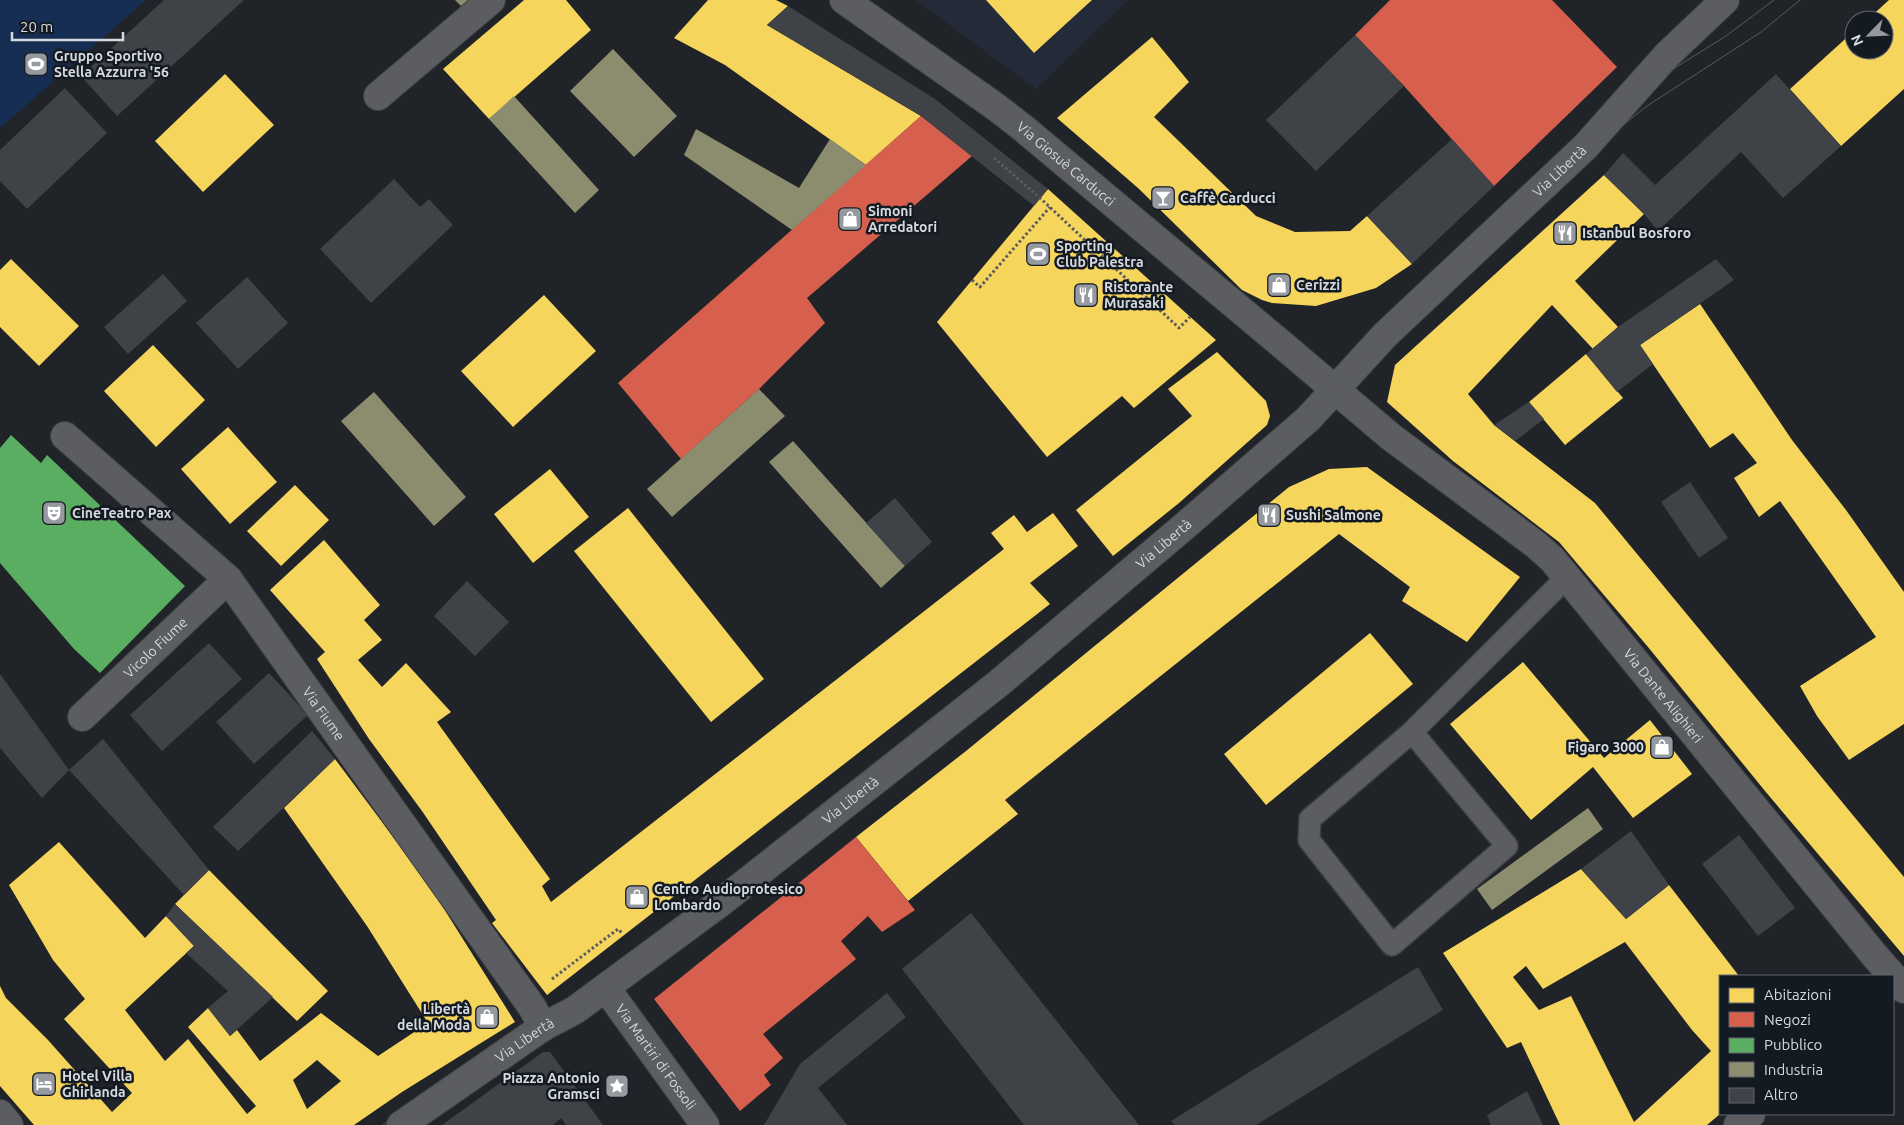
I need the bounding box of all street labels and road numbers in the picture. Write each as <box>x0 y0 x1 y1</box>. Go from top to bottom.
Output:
street label: Via Giosuè Carducci <box>1014 118 1118 209</box>
street label: Via Libertà <box>1529 142 1590 200</box>
street label: Via Libertà <box>1133 516 1195 572</box>
street label: Vicolo Fiume <box>120 614 190 681</box>
street label: Via Dante Alighieri <box>1620 645 1706 746</box>
street label: Via Fiume <box>299 684 348 743</box>
street label: Via Libertà <box>819 773 882 827</box>
street label: Via Martiri di Fossoli <box>612 1001 699 1113</box>
street label: Via Libertà <box>492 1015 557 1066</box>

